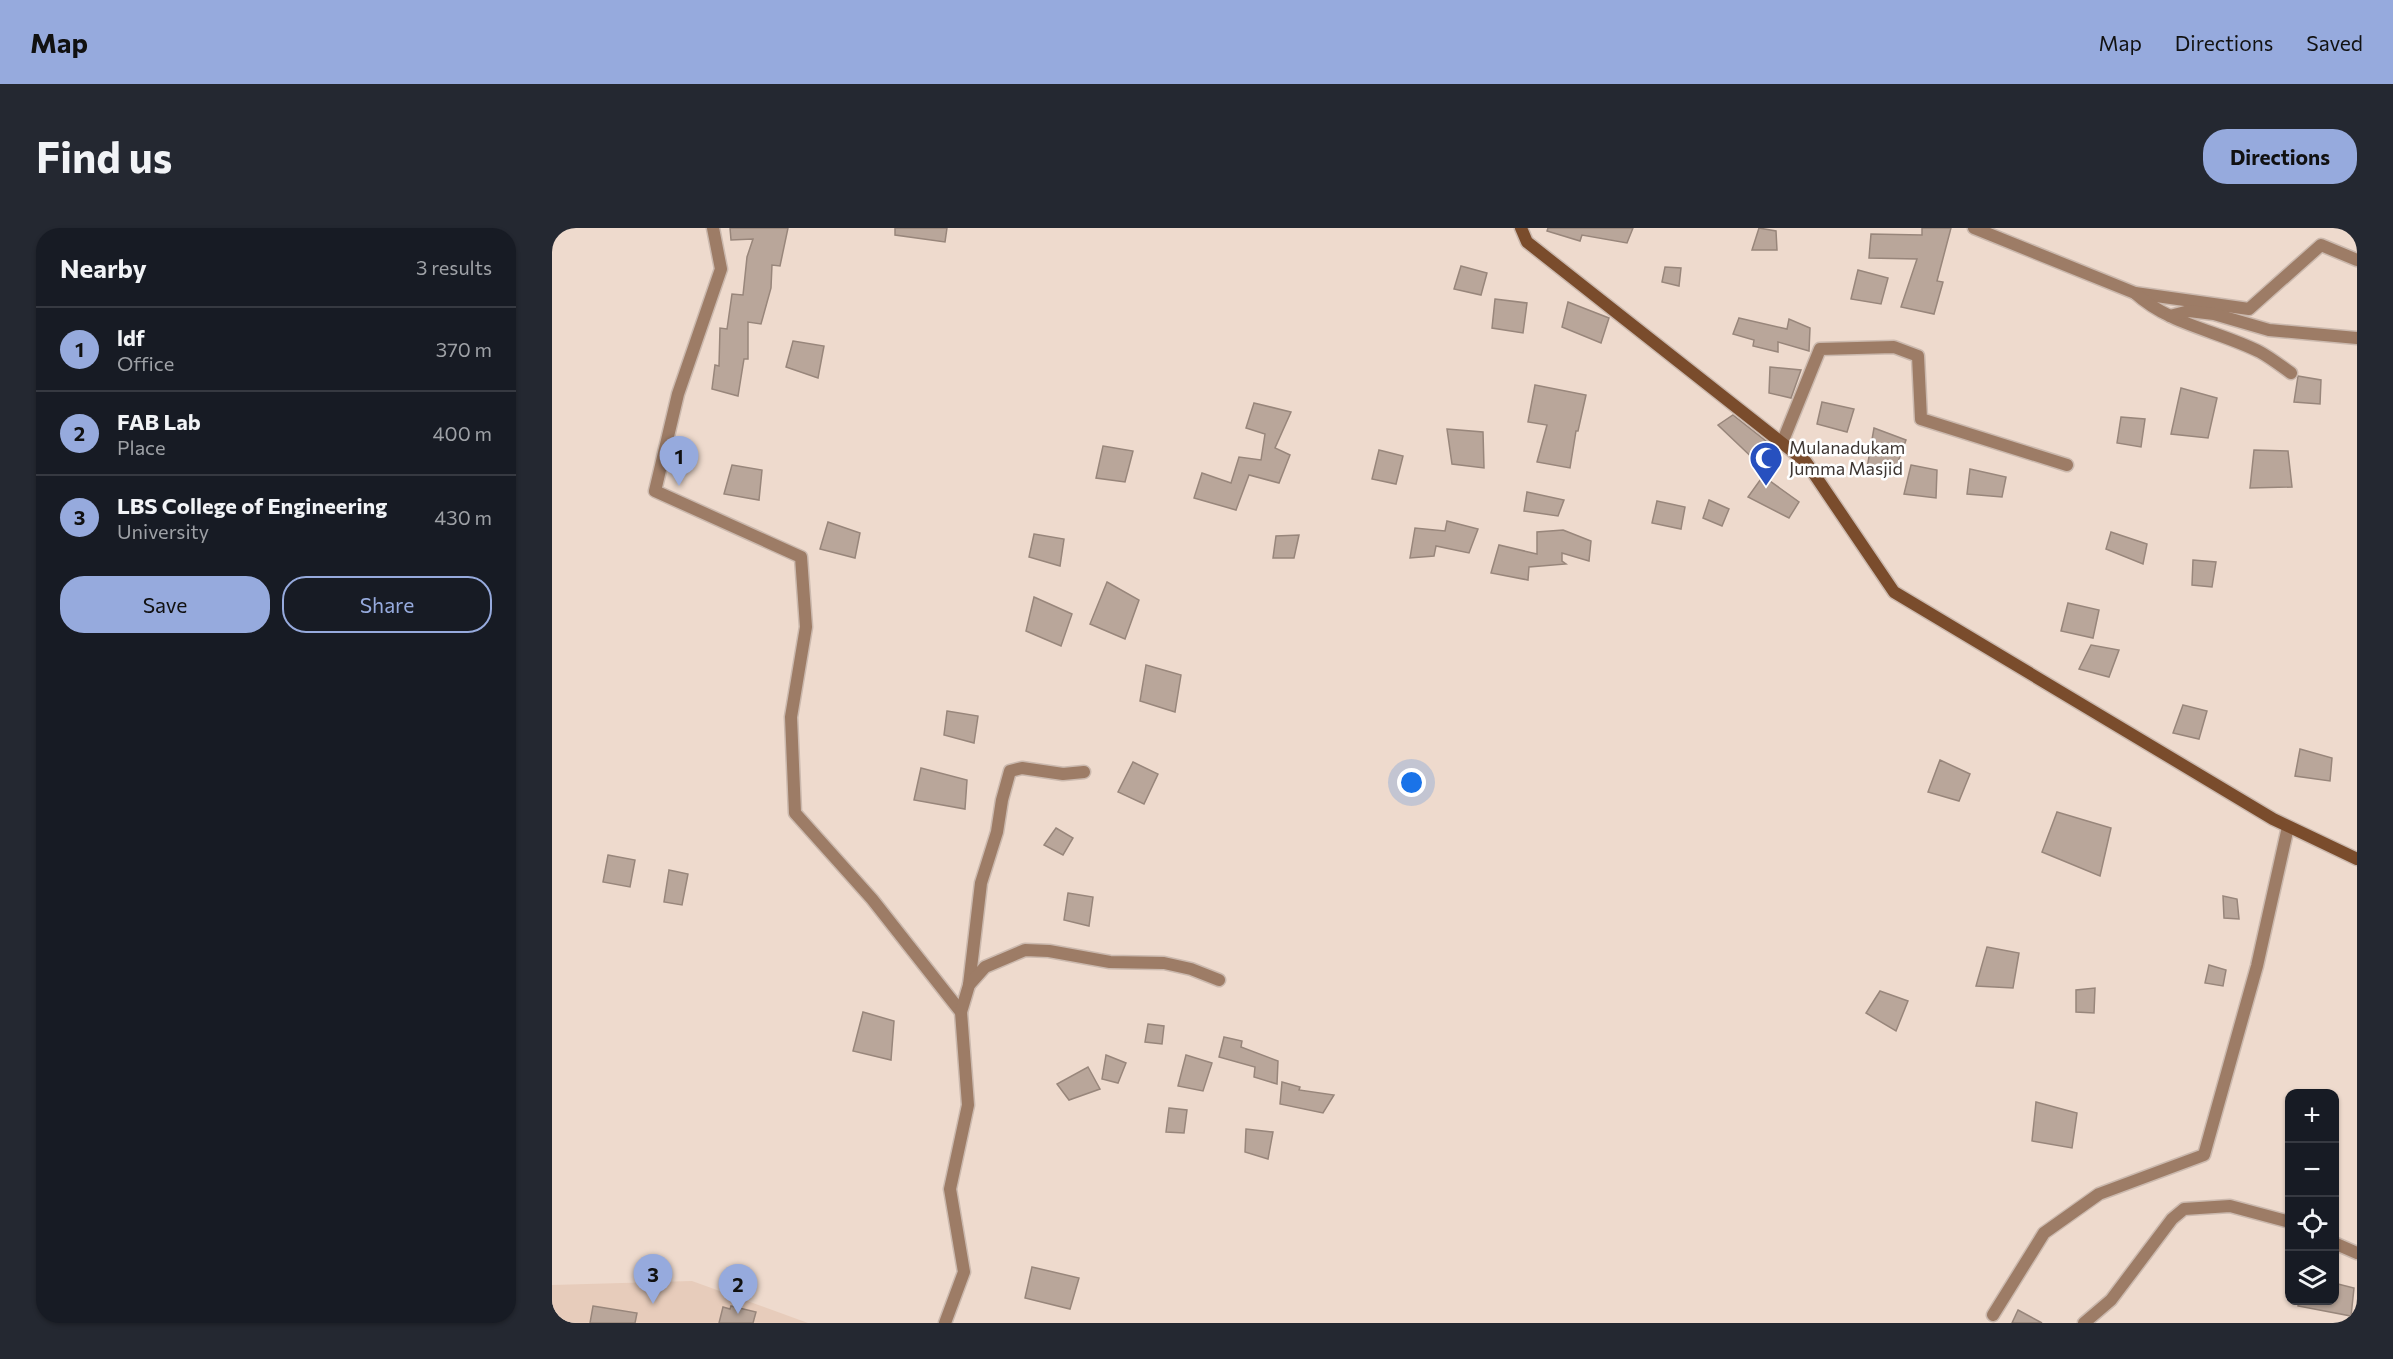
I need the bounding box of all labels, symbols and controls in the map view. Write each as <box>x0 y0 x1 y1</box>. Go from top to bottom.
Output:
text: Map <box>30 25 88 59</box>
text: Map <box>2099 30 2142 55</box>
text: Directions <box>2175 30 2273 55</box>
text: Saved <box>2306 30 2363 55</box>
button: Directions <box>2203 129 2357 184</box>
text: Find us <box>36 130 172 182</box>
text: Nearby <box>60 252 147 283</box>
text: 3 results <box>416 255 492 279</box>
text: ldf <box>117 324 145 351</box>
text: 1 <box>75 337 84 361</box>
text: 370 m <box>436 337 492 361</box>
text: Office <box>117 351 174 375</box>
text: FAB Lab <box>117 408 201 435</box>
text: 2 <box>74 421 85 445</box>
text: 400 m <box>433 421 492 445</box>
text: Place <box>117 435 166 459</box>
pin: 1 <box>660 436 698 486</box>
place label: Mulanadukam Jumma Masjid <box>1789 436 1905 479</box>
mosque icon: Mulanadukam Jumma Masjid <box>1748 440 1784 487</box>
text: LBS College of Engineering <box>117 492 387 519</box>
text: 3 <box>74 505 85 529</box>
text: 430 m <box>434 505 492 529</box>
text: University <box>117 519 209 543</box>
button: Save <box>60 576 270 633</box>
button: Share <box>282 576 492 633</box>
your location <box>1397 768 1426 797</box>
map controls <box>2285 1089 2339 1305</box>
button: + <box>2285 1089 2339 1143</box>
button: − <box>2285 1143 2339 1197</box>
button: locate <box>2285 1197 2339 1251</box>
button: layers <box>2285 1251 2339 1305</box>
pin: 3 <box>634 1254 672 1304</box>
pin: 2 <box>718 1264 758 1314</box>

